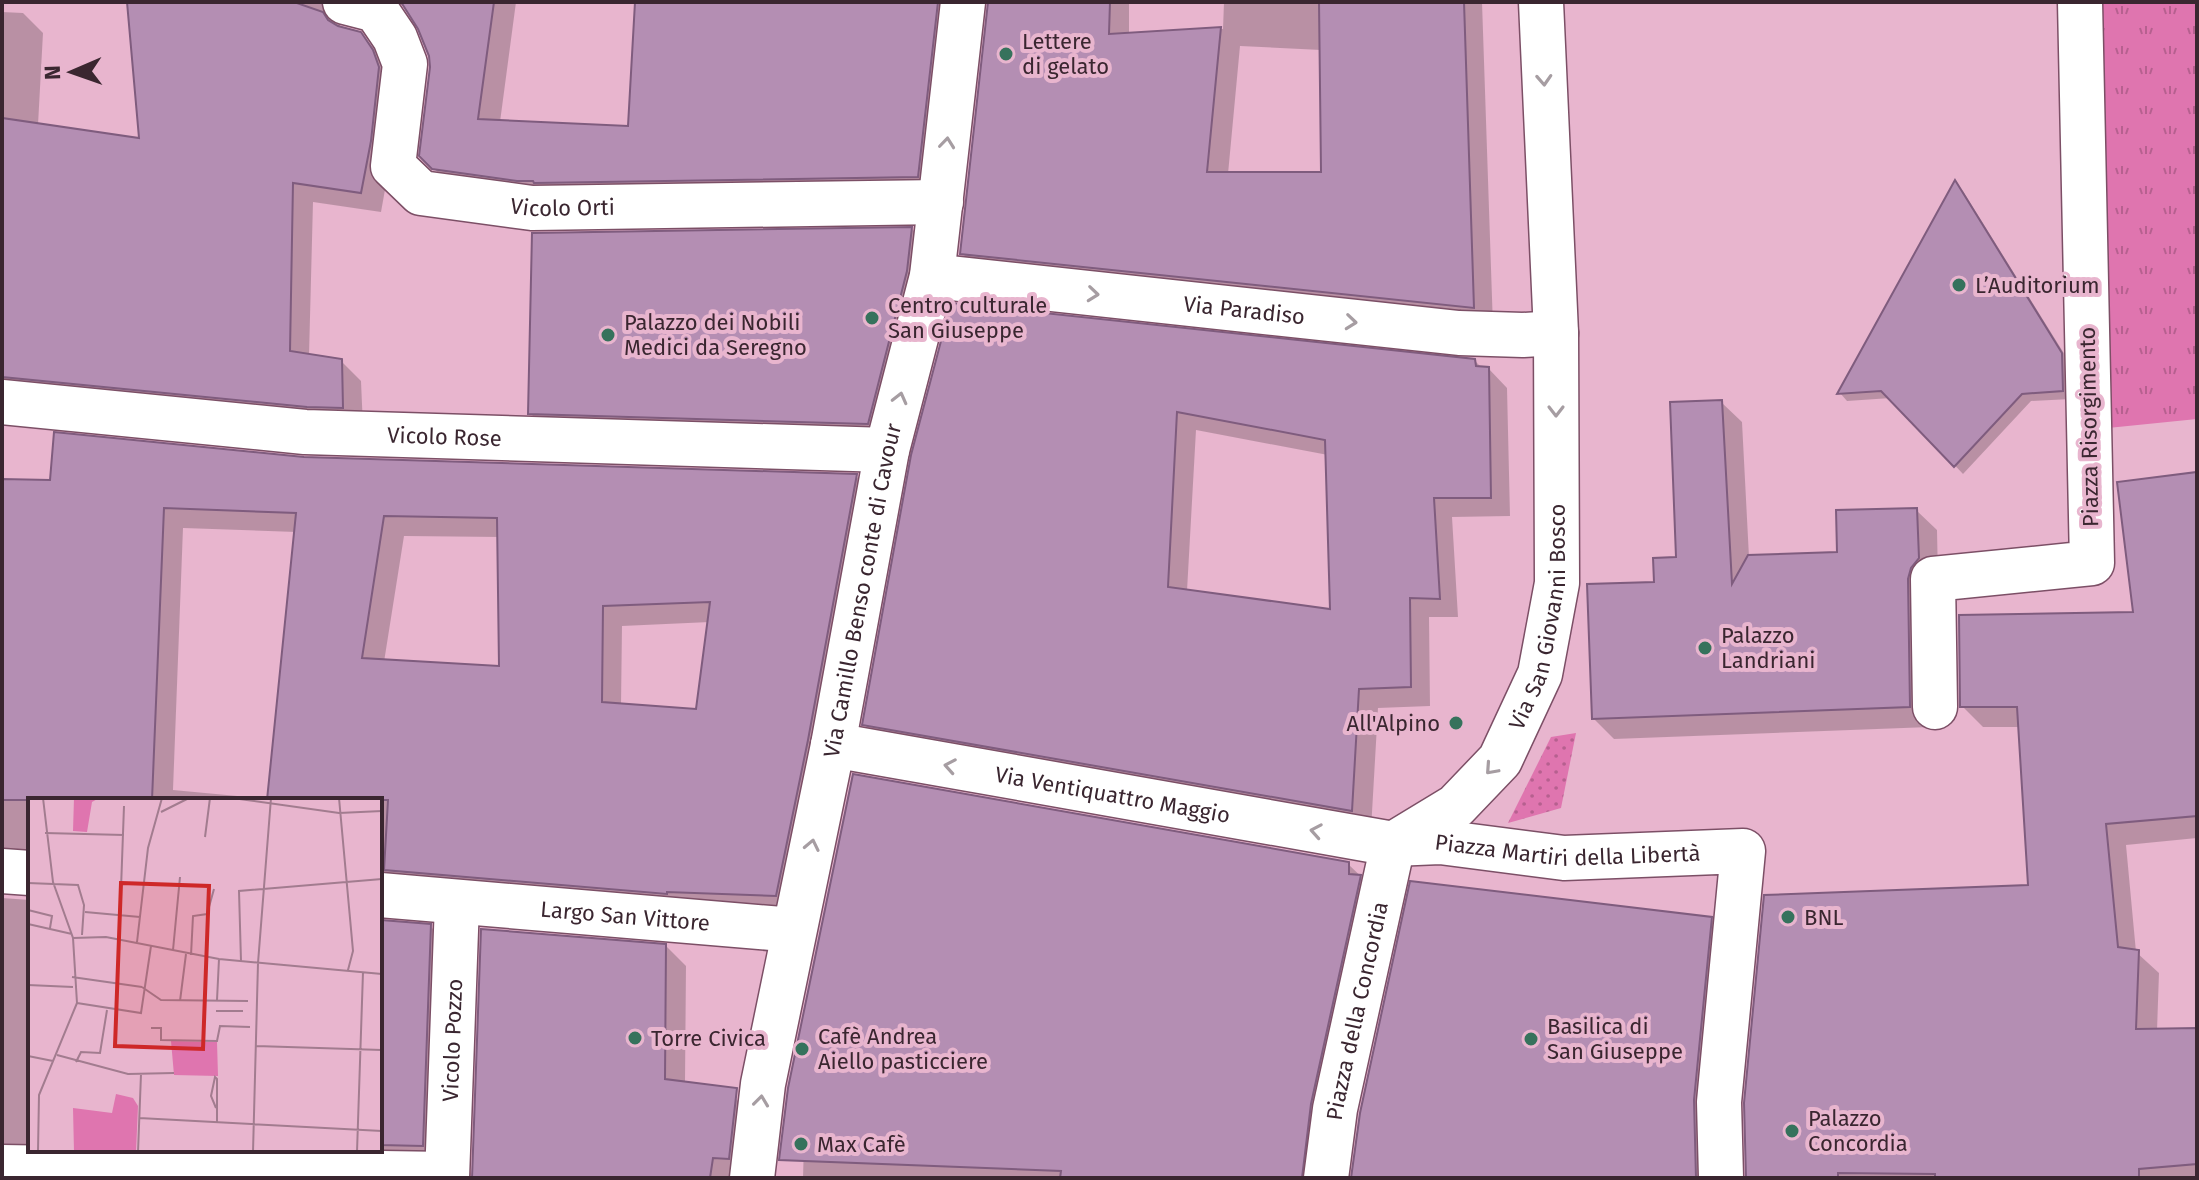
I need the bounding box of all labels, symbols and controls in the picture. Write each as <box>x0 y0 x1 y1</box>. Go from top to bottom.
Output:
place label: Lettere di gelato <box>1022 28 1109 80</box>
north arrow <box>32 32 112 112</box>
marker: Lettere di gelato <box>997 45 1015 63</box>
text: N <box>39 65 66 80</box>
one-way arrow <box>1536 74 1553 87</box>
one-way arrow <box>939 136 956 149</box>
street label: Vicolo Orti <box>509 192 615 222</box>
place label: L’Auditorium <box>1975 272 2100 299</box>
marker: L’Auditorium <box>1950 276 1968 294</box>
one-way arrow <box>1087 285 1100 302</box>
street label: Via Paradiso <box>1182 290 1306 330</box>
place label: Centro culturale San Giuseppe <box>888 292 1047 344</box>
place label: Palazzo dei Nobili Medici da Seregno <box>624 309 807 361</box>
marker: Centro culturale San Giuseppe <box>863 309 881 327</box>
one-way arrow <box>1345 313 1358 330</box>
marker: Palazzo dei Nobili Medici da Seregno <box>599 326 617 344</box>
street label: Piazza Risorgimento <box>2074 327 2104 527</box>
one-way arrow <box>891 392 908 406</box>
one-way arrow <box>1548 405 1565 418</box>
street label: Via Camillo Benso conte di Cavour <box>817 420 907 760</box>
street label: Vicolo Rose <box>387 421 502 452</box>
street label: Via San Giovanni Bosco <box>1503 504 1571 734</box>
place label: Palazzo Landriani <box>1721 622 1816 674</box>
marker: Palazzo Landriani <box>1696 639 1714 657</box>
place label: All'Alpino <box>1347 710 1440 737</box>
marker: All'Alpino <box>1447 714 1465 732</box>
one-way arrow <box>943 758 957 775</box>
street label: Via Ventiquattro Maggio <box>993 760 1232 828</box>
one-way arrow <box>1486 760 1501 774</box>
inset map <box>28 798 382 1152</box>
one-way arrow <box>1310 823 1323 840</box>
street label: Piazza Martiri della Libertà <box>1433 828 1701 872</box>
one-way arrow <box>803 839 820 853</box>
street label: Largo San Vittore <box>539 895 711 936</box>
street label: Piazza della Concordia <box>1320 899 1394 1122</box>
place label: BNL <box>1804 904 1843 931</box>
marker: BNL <box>1779 908 1797 926</box>
street label: Vicolo Pozzo <box>436 978 468 1102</box>
place label: Basilica di San Giuseppe <box>1547 1013 1683 1065</box>
place label: Cafè Andrea Aiello pasticciere <box>818 1023 988 1075</box>
place label: Torre Civica <box>651 1025 766 1052</box>
marker: Torre Civica <box>626 1029 644 1047</box>
marker: Basilica di San Giuseppe <box>1522 1030 1540 1048</box>
marker: Cafè Andrea Aiello pasticciere <box>793 1040 811 1058</box>
one-way arrow <box>753 1094 770 1107</box>
place label: Palazzo Concordia <box>1808 1105 1908 1157</box>
marker: Palazzo Concordia <box>1783 1122 1801 1140</box>
place label: Max Cafè <box>817 1131 906 1158</box>
marker: Max Cafè <box>792 1135 810 1153</box>

